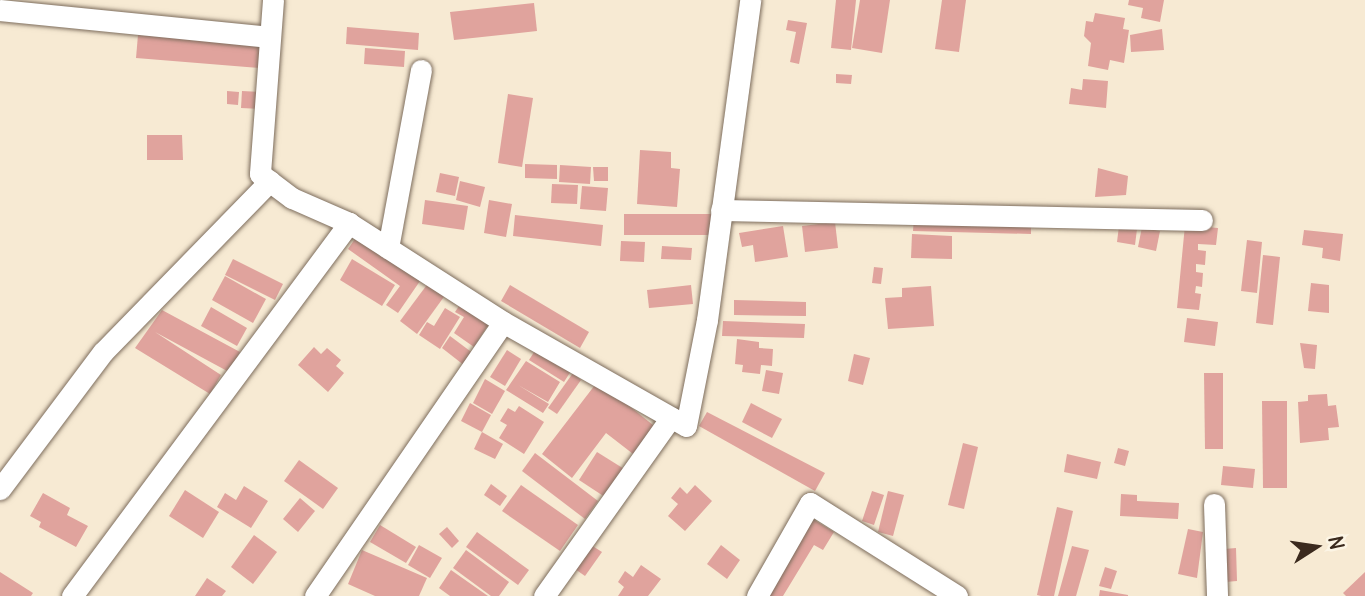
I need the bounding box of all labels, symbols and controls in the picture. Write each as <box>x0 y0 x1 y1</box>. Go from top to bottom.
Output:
north arrow <box>1281 512 1351 582</box>
text: N <box>1323 534 1350 552</box>

